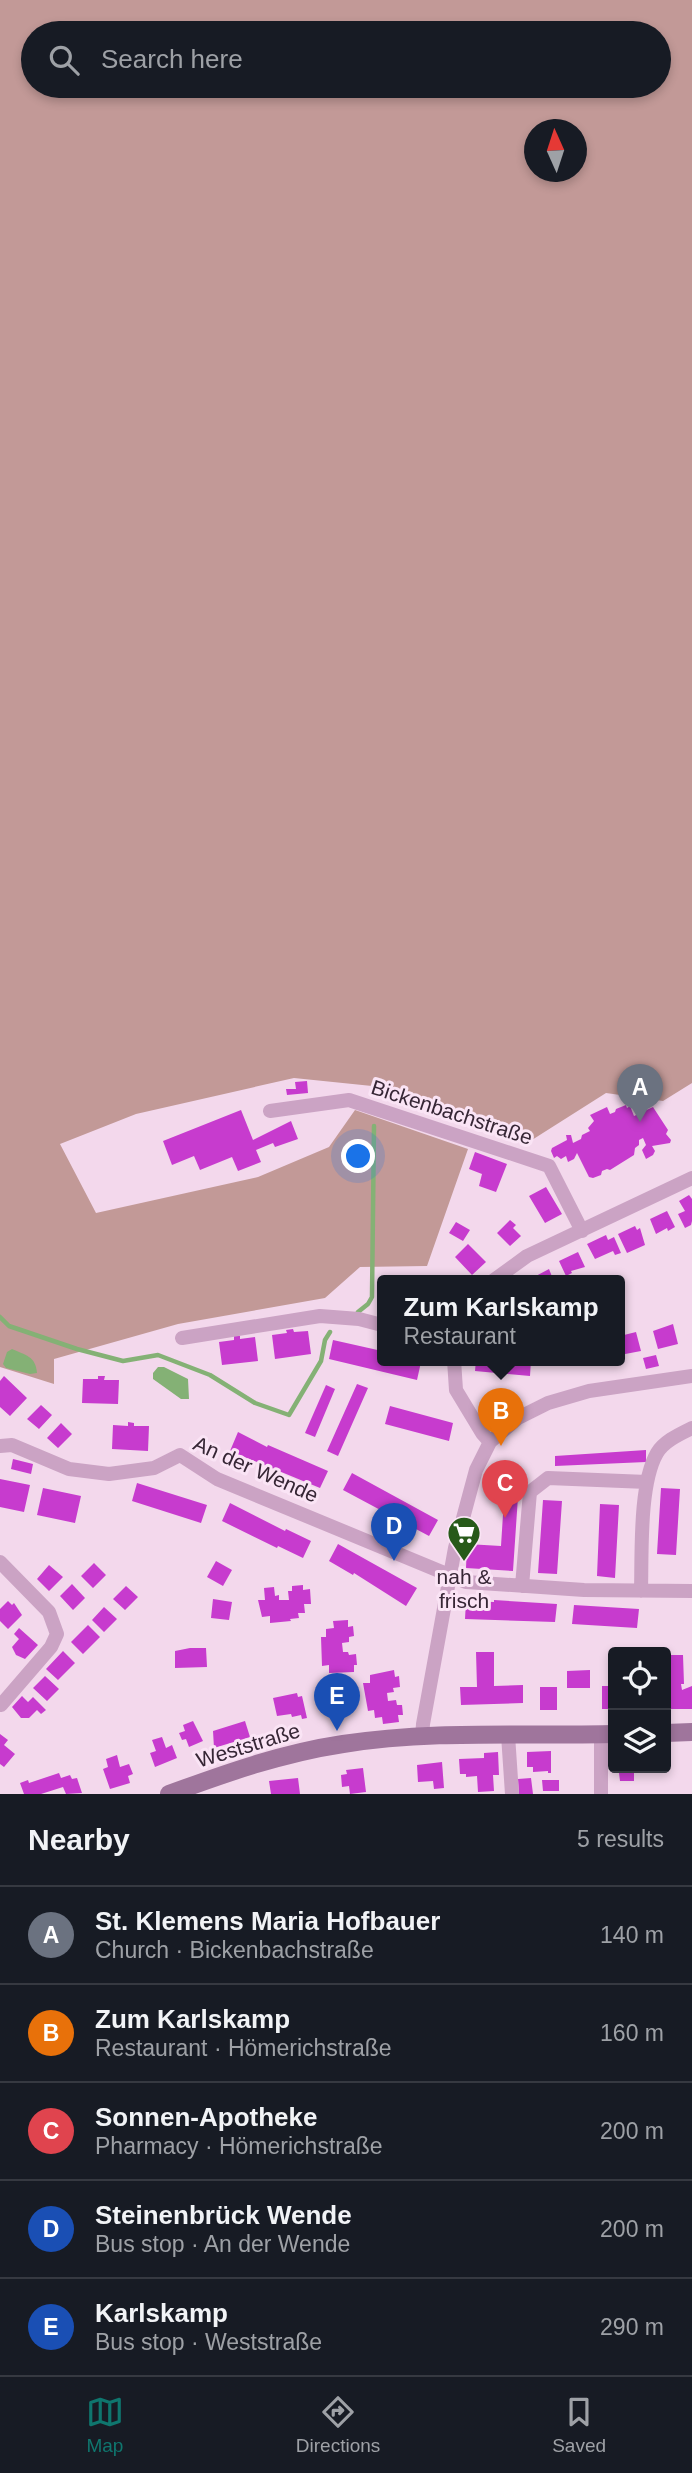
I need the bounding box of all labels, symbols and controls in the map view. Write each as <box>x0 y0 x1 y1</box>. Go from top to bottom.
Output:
search box <box>21 21 671 98</box>
icon: search <box>45 41 83 79</box>
text: Search here <box>101 44 243 74</box>
north arrow <box>524 119 587 182</box>
pin: A <box>617 1064 663 1122</box>
street label: Bickenbachstraße <box>369 1075 535 1149</box>
your location <box>341 1139 375 1173</box>
popup <box>377 1275 625 1366</box>
text: Zum Karlskamp <box>403 1292 599 1322</box>
text: Restaurant <box>403 1323 516 1349</box>
pin: B <box>478 1388 524 1446</box>
street label: An der Wende <box>190 1431 322 1507</box>
pin: C <box>482 1460 528 1518</box>
pin: D <box>371 1503 417 1561</box>
supermarket icon: nah & frisch <box>445 1514 483 1563</box>
place label: nah & frisch <box>437 1565 491 1612</box>
map controls <box>608 1647 671 1773</box>
button: locate <box>608 1647 671 1710</box>
pin: E <box>314 1673 360 1731</box>
button: layers <box>608 1710 671 1773</box>
street label: Weststraße <box>193 1718 303 1772</box>
text: Nearby <box>28 1823 130 1856</box>
text: 5 results <box>577 1826 664 1852</box>
text: St. Klemens Maria Hofbauer <box>95 1906 440 1936</box>
text: A <box>43 1922 59 1948</box>
text: 140 m <box>600 1922 664 1948</box>
text: Church · Bickenbachstraße <box>95 1937 374 1963</box>
text: Zum Karlskamp <box>95 2004 290 2034</box>
text: B <box>43 2020 59 2046</box>
text: 160 m <box>600 2020 664 2046</box>
text: Restaurant · Hömerichstraße <box>95 2035 392 2061</box>
text: Sonnen-Apotheke <box>95 2102 317 2132</box>
text: C <box>43 2118 59 2144</box>
text: 200 m <box>600 2118 664 2144</box>
text: Pharmacy · Hömerichstraße <box>95 2133 383 2159</box>
text: Steinenbrück Wende <box>95 2200 352 2230</box>
text: D <box>43 2216 59 2242</box>
text: 200 m <box>600 2216 664 2242</box>
text: Bus stop · An der Wende <box>95 2231 350 2257</box>
text: Karlskamp <box>95 2298 228 2328</box>
text: E <box>43 2314 59 2340</box>
text: 290 m <box>600 2314 664 2340</box>
text: Bus stop · Weststraße <box>95 2329 322 2355</box>
tab: Map <box>86 2393 124 2457</box>
tab: Directions <box>296 2393 380 2457</box>
tab: Saved <box>552 2393 606 2457</box>

